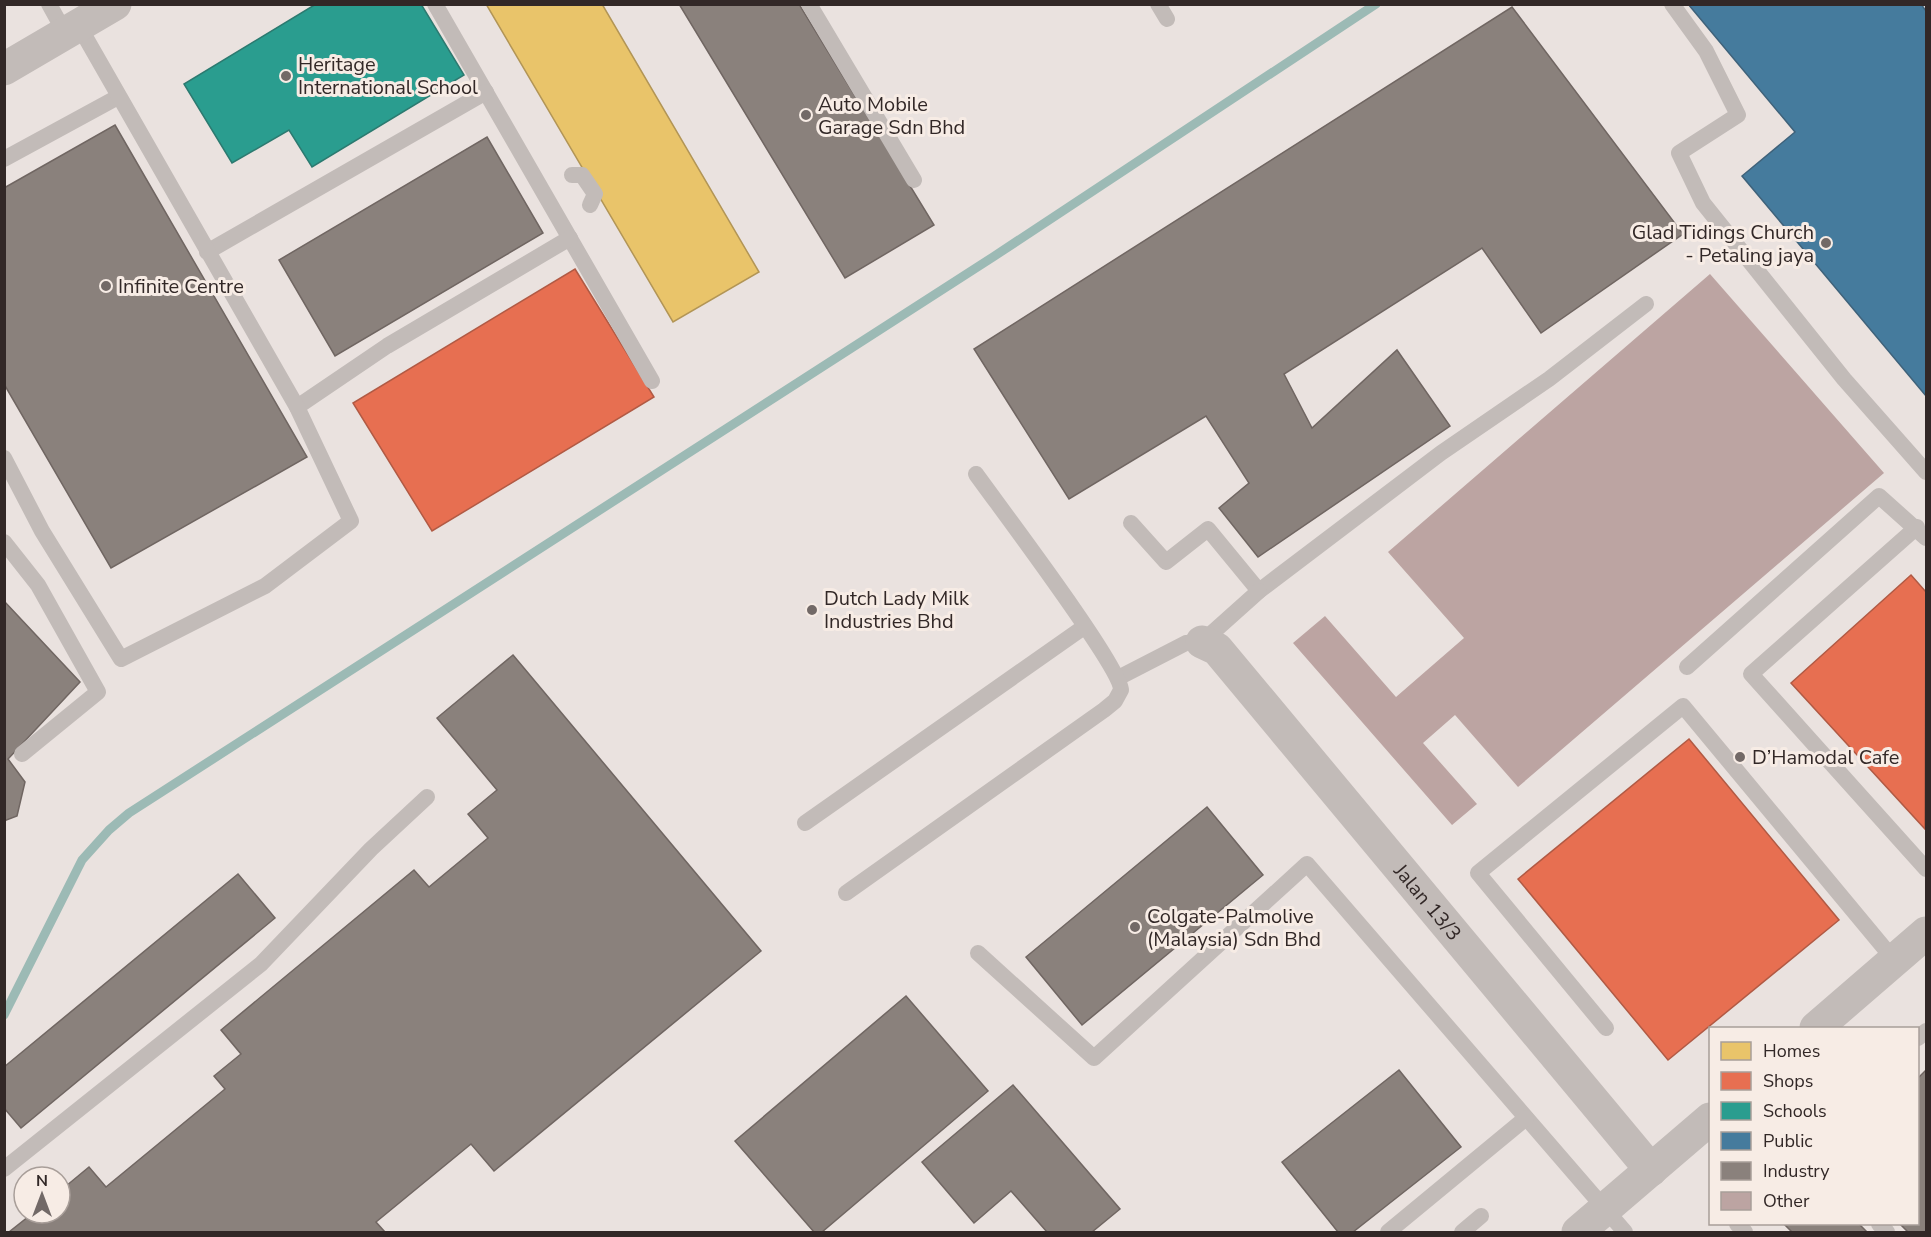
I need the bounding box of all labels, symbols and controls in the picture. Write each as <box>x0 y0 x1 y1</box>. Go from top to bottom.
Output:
place label: Heritage International School <box>298 51 478 101</box>
marker: Heritage International School <box>279 69 293 83</box>
place label: Auto Mobile Garage Sdn Bhd <box>818 91 965 141</box>
marker: Auto Mobile Garage Sdn Bhd <box>799 108 813 122</box>
place label: Glad Tidings Church - Petaling jaya <box>1632 219 1814 269</box>
marker: Glad Tidings Church - Petaling jaya <box>1819 236 1833 250</box>
place label: Infinite Centre <box>118 273 244 300</box>
marker: Infinite Centre <box>99 279 113 293</box>
place label: Dutch Lady Milk Industries Bhd <box>824 585 970 635</box>
marker: Dutch Lady Milk Industries Bhd <box>805 603 819 617</box>
place label: D’Hamodal Cafe <box>1752 744 1899 771</box>
marker: D’Hamodal Cafe <box>1733 750 1747 764</box>
street label: Jalan 13/3 <box>1387 858 1467 946</box>
place label: Colgate-Palmolive (Malaysia) Sdn Bhd <box>1147 903 1321 953</box>
marker: Colgate-Palmolive (Malaysia) Sdn Bhd <box>1128 920 1142 934</box>
legend <box>1709 1027 1919 1225</box>
text: Homes <box>1763 1039 1820 1063</box>
text: Shops <box>1763 1069 1813 1093</box>
text: Schools <box>1763 1099 1827 1123</box>
text: Public <box>1763 1129 1813 1153</box>
text: Industry <box>1763 1159 1830 1183</box>
north arrow <box>12 1165 72 1225</box>
text: N <box>36 1170 48 1192</box>
text: Other <box>1763 1189 1810 1213</box>

